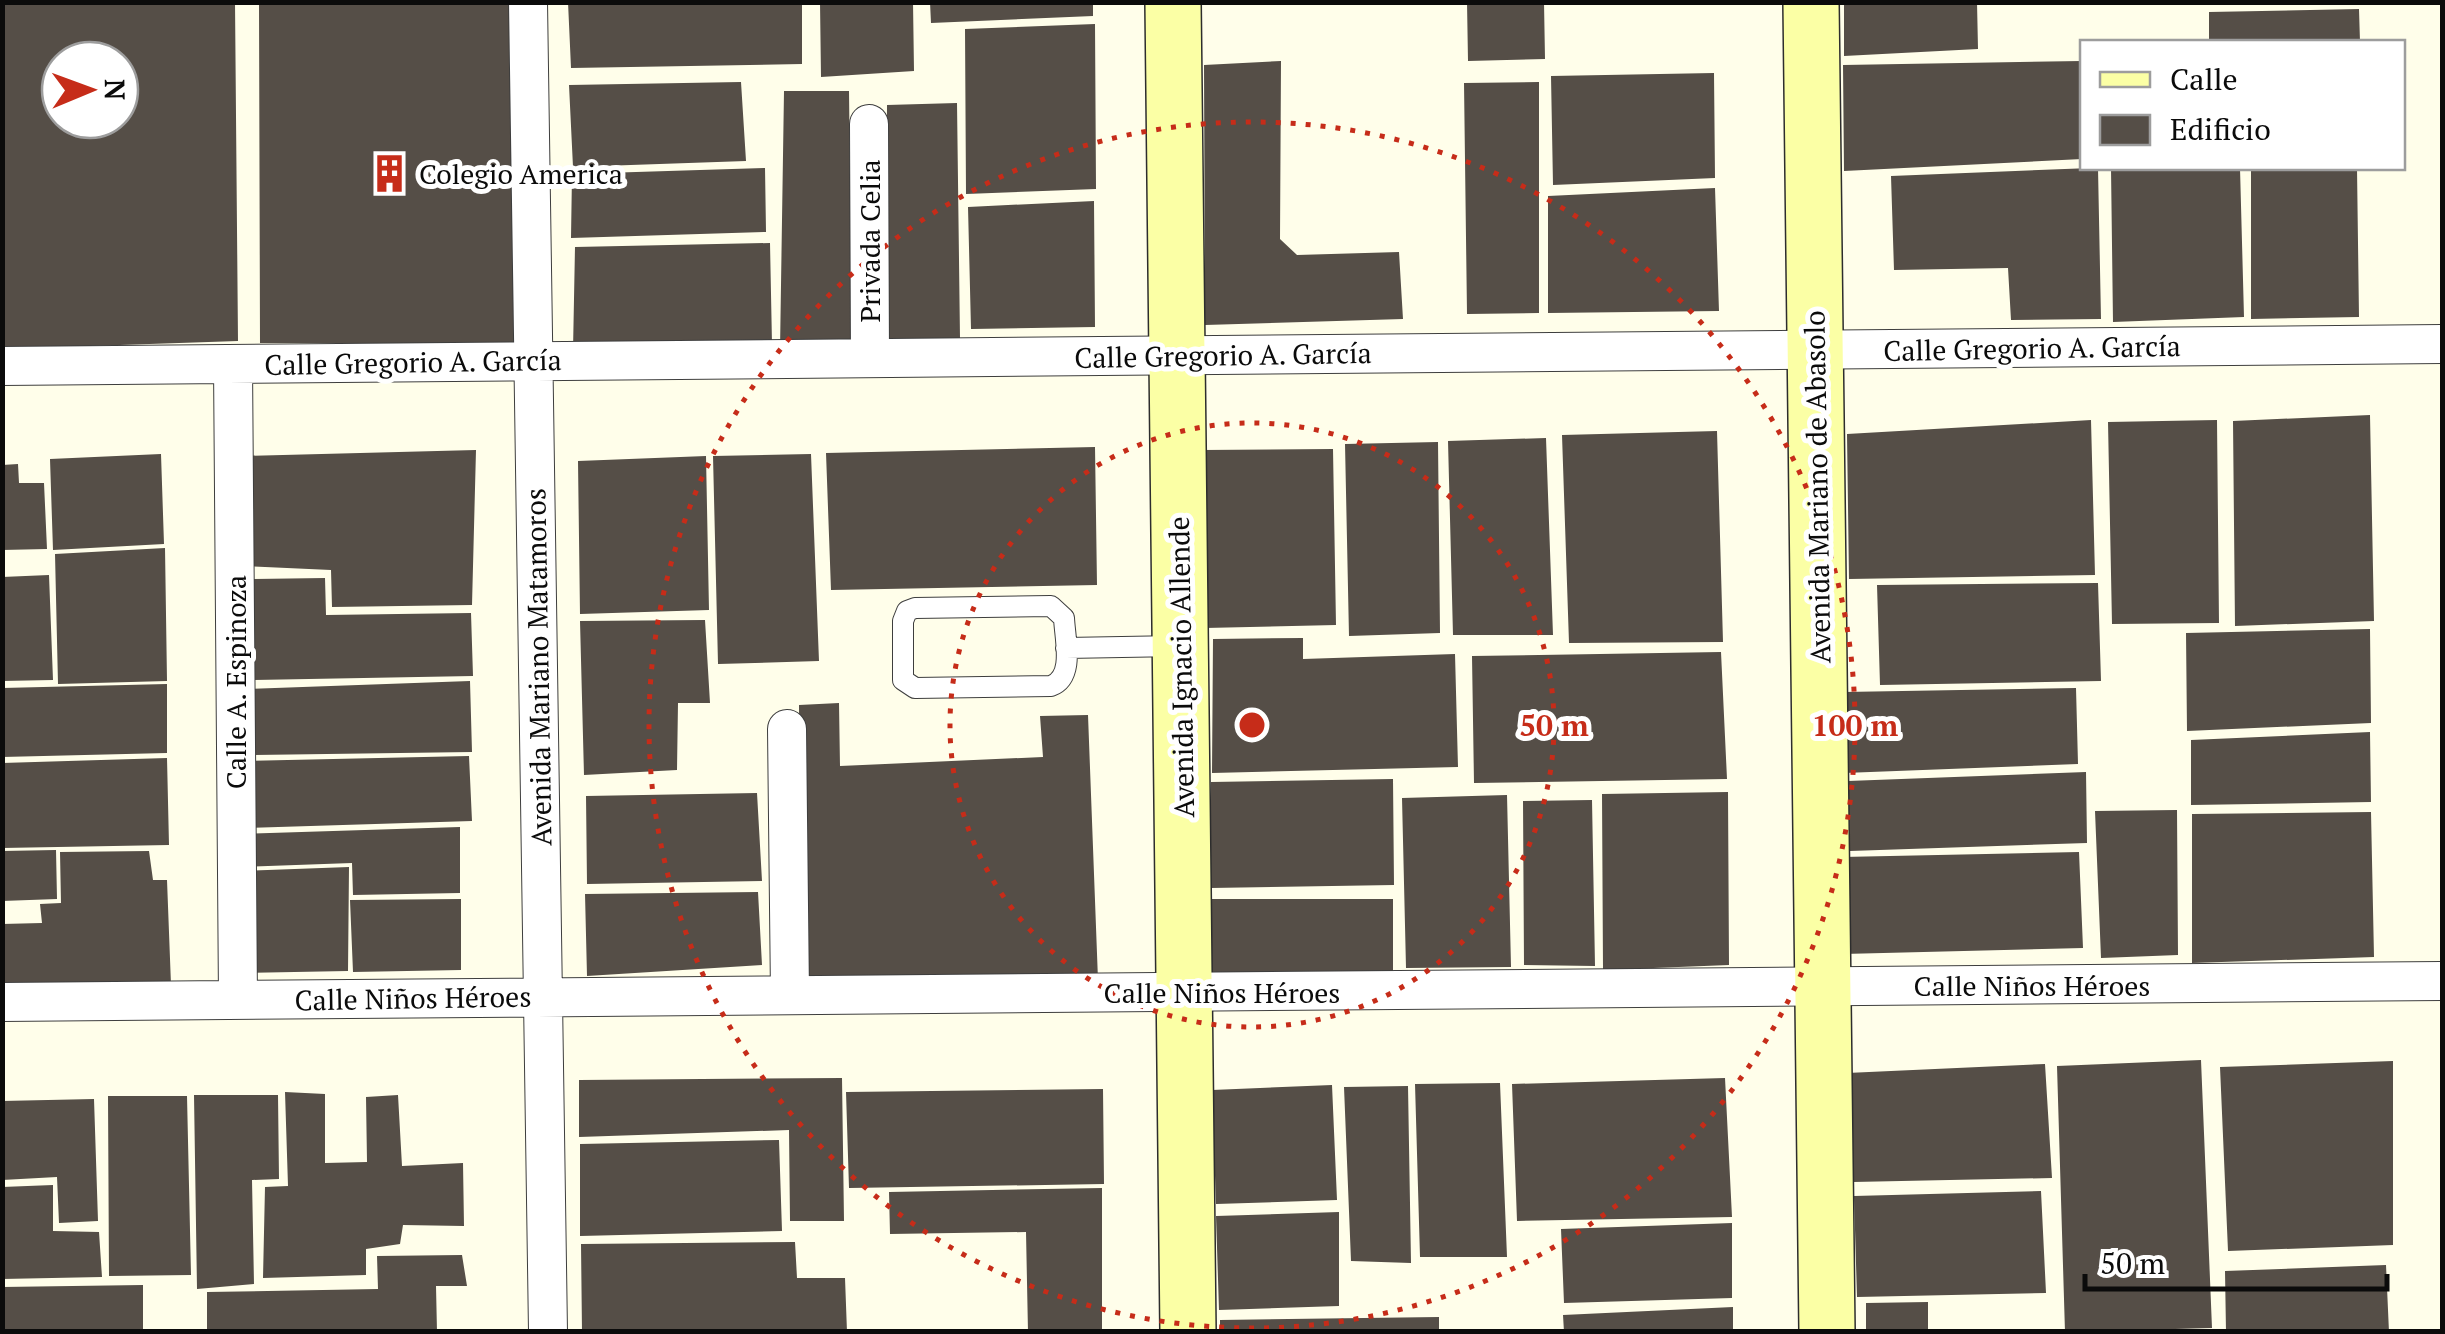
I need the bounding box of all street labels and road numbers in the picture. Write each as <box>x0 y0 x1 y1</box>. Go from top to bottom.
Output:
street label: Privada Celia <box>851 159 888 323</box>
street label: Avenida Mariano de Abasolo <box>1795 310 1839 664</box>
street label: Calle Gregorio A. García <box>1883 327 2181 369</box>
street label: Calle Gregorio A. García <box>1074 334 1372 376</box>
street label: Calle Gregorio A. García <box>264 341 562 383</box>
street label: Avenida Mariano Matamoros <box>516 488 560 846</box>
street label: Avenida Ignacio Allende <box>1160 516 1202 818</box>
street label: Calle A. Espinoza <box>217 575 254 789</box>
street label: Calle Niños Héroes <box>1914 967 2150 1004</box>
street label: Calle Niños Héroes <box>1104 974 1340 1011</box>
street label: Calle Niños Héroes <box>294 977 532 1019</box>

